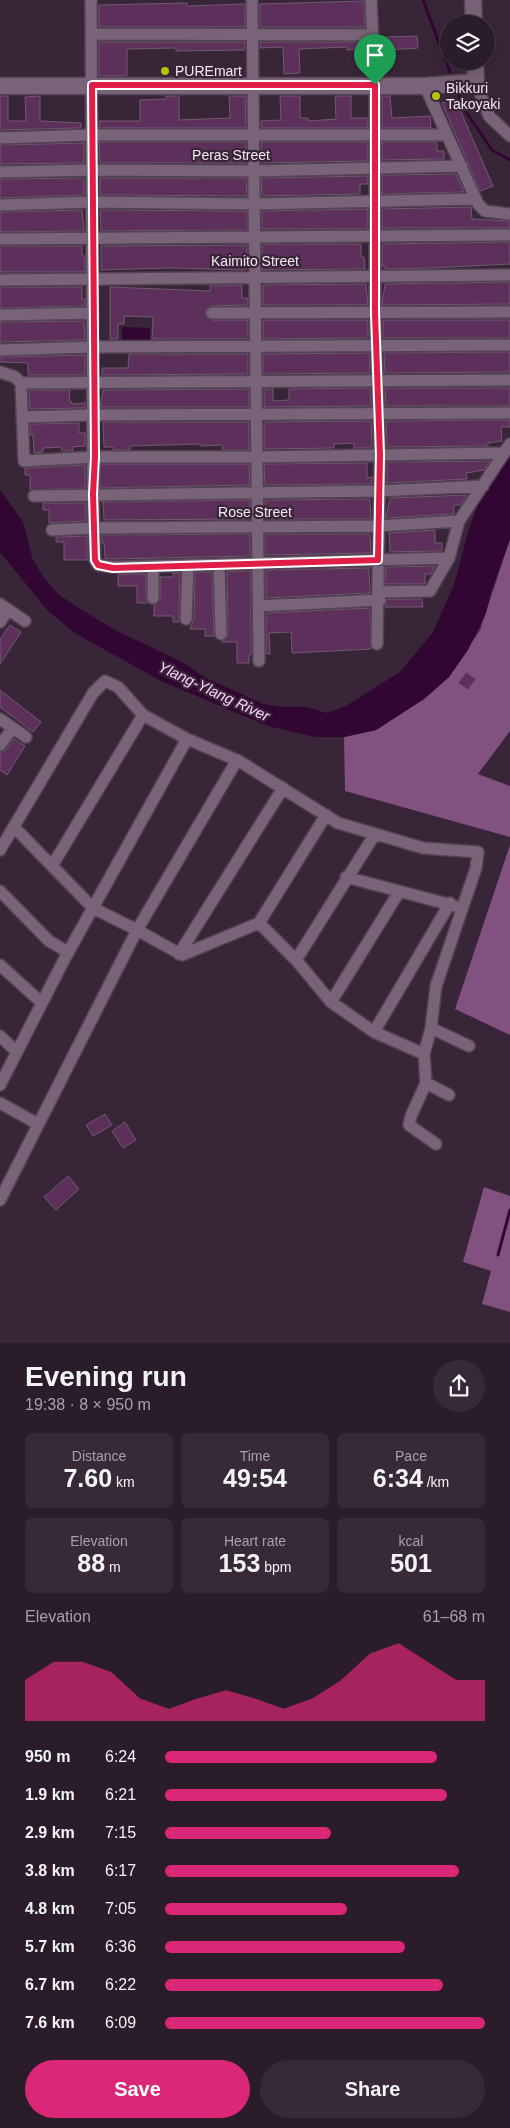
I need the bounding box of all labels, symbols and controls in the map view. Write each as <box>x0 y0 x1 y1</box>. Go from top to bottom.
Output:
map controls <box>440 15 495 70</box>
button: layers <box>440 15 495 70</box>
pin <box>354 34 396 85</box>
icon: arrive <box>361 41 389 69</box>
place label: PUREmart <box>175 63 242 79</box>
marker: PUREmart <box>159 65 171 77</box>
place label: Bikkuri Takoyaki <box>446 80 500 112</box>
marker: Bikkuri Takoyaki <box>430 90 442 102</box>
street label: Peras Street <box>192 147 270 163</box>
street label: Kaimito Street <box>211 253 299 269</box>
street label: Rose Street <box>218 504 292 520</box>
water label: Ylang-Ylang River <box>156 658 273 725</box>
button: share <box>433 1360 485 1412</box>
text: Evening run <box>25 1361 187 1392</box>
text: 19:38 · 8 × 950 m <box>25 1396 151 1413</box>
text: Distance <box>72 1448 126 1464</box>
text: Time <box>240 1448 270 1464</box>
text: Pace <box>395 1448 427 1464</box>
text: 7.60 <box>63 1464 112 1492</box>
text: 49:54 <box>223 1464 287 1492</box>
text: 6:34 <box>373 1464 423 1492</box>
text: km <box>112 1474 135 1490</box>
text: /km <box>423 1474 449 1490</box>
text: Elevation <box>70 1533 128 1549</box>
text: Heart rate <box>224 1533 286 1549</box>
text: kcal <box>399 1533 423 1549</box>
text: 88 <box>77 1549 105 1577</box>
text: 153 <box>219 1549 260 1577</box>
text: 501 <box>390 1549 432 1577</box>
text: m <box>105 1559 121 1575</box>
text: bpm <box>260 1559 291 1575</box>
text: Elevation <box>25 1608 91 1625</box>
text: 61–68 m <box>423 1608 485 1625</box>
text: 950 m <box>25 1748 70 1765</box>
text: 6:24 <box>105 1748 136 1765</box>
text: 1.9 km <box>25 1786 75 1803</box>
text: 6:21 <box>105 1786 136 1803</box>
text: 2.9 km <box>25 1824 75 1841</box>
text: 7:15 <box>105 1824 136 1841</box>
text: 3.8 km <box>25 1862 75 1879</box>
text: 6:17 <box>105 1862 136 1879</box>
text: 4.8 km <box>25 1900 75 1917</box>
text: 7:05 <box>105 1900 136 1917</box>
text: 5.7 km <box>25 1938 75 1955</box>
text: 6:36 <box>105 1938 136 1955</box>
text: 6.7 km <box>25 1976 75 1993</box>
text: 6:22 <box>105 1976 136 1993</box>
text: 7.6 km <box>25 2014 75 2031</box>
text: 6:09 <box>105 2014 136 2031</box>
button: Save <box>25 2060 250 2118</box>
button: Share <box>260 2060 485 2118</box>

